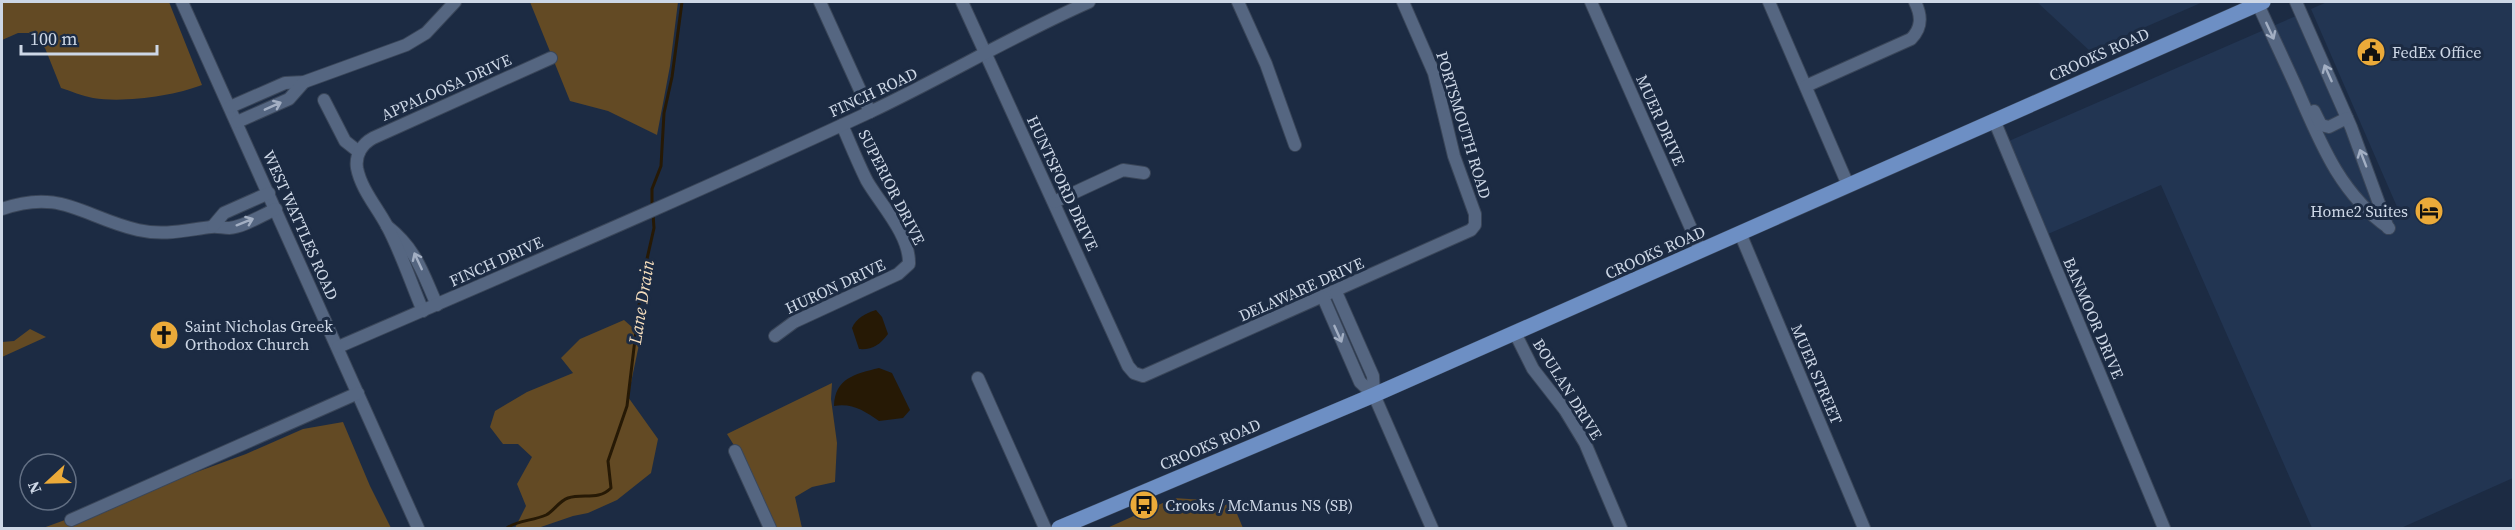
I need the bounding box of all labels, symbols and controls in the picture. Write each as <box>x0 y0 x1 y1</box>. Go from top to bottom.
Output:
scale bar <box>21 18 158 56</box>
one-way arrow <box>2265 21 2277 39</box>
street label: CROOKS ROAD <box>2045 22 2153 86</box>
text: 100 m <box>30 26 77 51</box>
public building icon: FedEx Office <box>2355 36 2387 68</box>
place label: FedEx Office <box>2392 41 2482 63</box>
street label: APPALOOSA DRIVE <box>377 48 515 126</box>
street label: PORTSMOUTH ROAD <box>1431 49 1497 201</box>
street label: FINCH ROAD <box>825 62 921 122</box>
one-way arrow <box>2321 65 2333 83</box>
street label: MUER DRIVE <box>1631 71 1691 169</box>
one-way arrow <box>264 100 282 111</box>
street label: HUNTSFORD DRIVE <box>1022 112 1104 254</box>
street label: SUPERIOR DRIVE <box>853 126 931 249</box>
street label: WEST WATTLES ROAD <box>258 147 344 303</box>
one-way arrow <box>2357 149 2368 167</box>
hotel icon: Home2 Suites <box>2413 195 2445 227</box>
place label: Home2 Suites <box>2310 200 2408 222</box>
one-way arrow <box>235 216 254 227</box>
street label: CROOKS ROAD <box>1601 220 1709 284</box>
street label: FINCH DRIVE <box>446 230 547 292</box>
street label: DELAWARE DRIVE <box>1235 251 1367 326</box>
one-way arrow <box>411 253 423 271</box>
street label: HURON DRIVE <box>781 253 889 319</box>
street label: BANMOOR DRIVE <box>2058 254 2130 382</box>
water label: Lane Drain <box>622 258 660 347</box>
place label: Saint Nicholas Greek Orthodox Church <box>185 315 333 355</box>
church icon: Saint Nicholas Greek Orthodox Church <box>148 319 180 351</box>
street label: MUER STREET <box>1786 321 1848 428</box>
one-way arrow <box>1333 324 1345 342</box>
street label: BOULAN DRIVE <box>1528 334 1608 444</box>
street label: CROOKS ROAD <box>1156 413 1264 475</box>
north arrow <box>18 452 78 512</box>
text: N <box>22 478 46 497</box>
bus stop icon: Crooks / McManus NS (SB) <box>1128 489 1160 521</box>
place label: Crooks / McManus NS (SB) <box>1165 494 1353 516</box>

